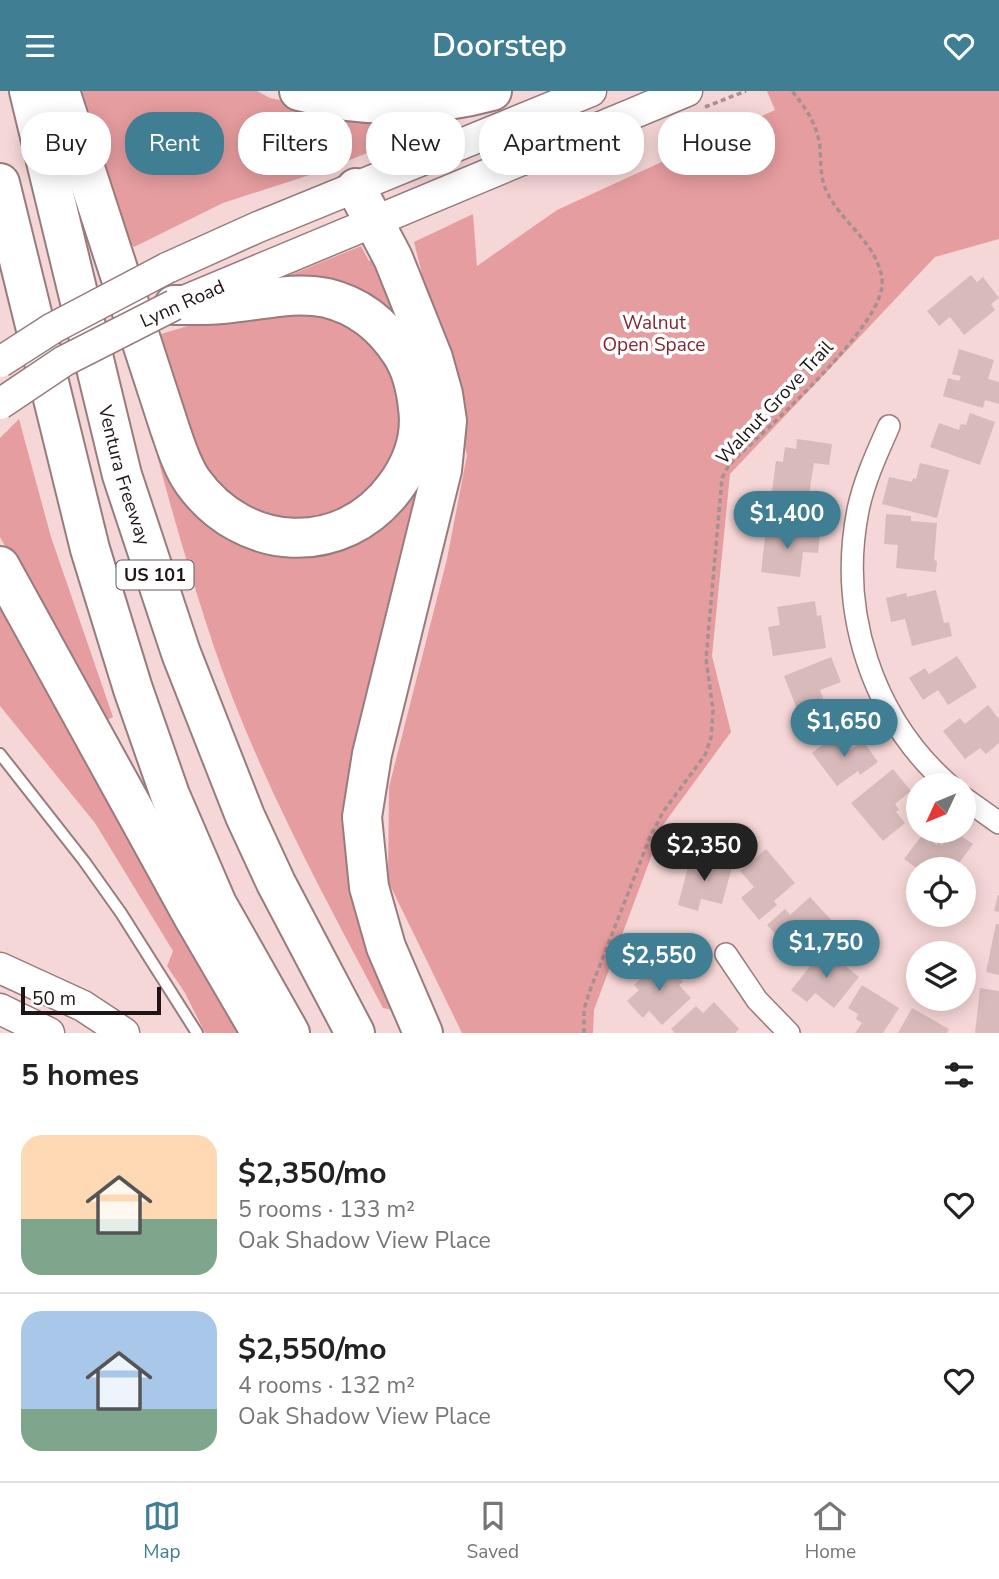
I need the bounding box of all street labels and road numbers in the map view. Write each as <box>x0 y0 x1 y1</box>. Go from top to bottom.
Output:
street label: Lynn Road <box>136 274 229 334</box>
street label: Walnut Grove Trail <box>710 335 839 470</box>
street label: Ventura Freeway <box>91 402 156 549</box>
road number: US 101 <box>116 561 194 589</box>

